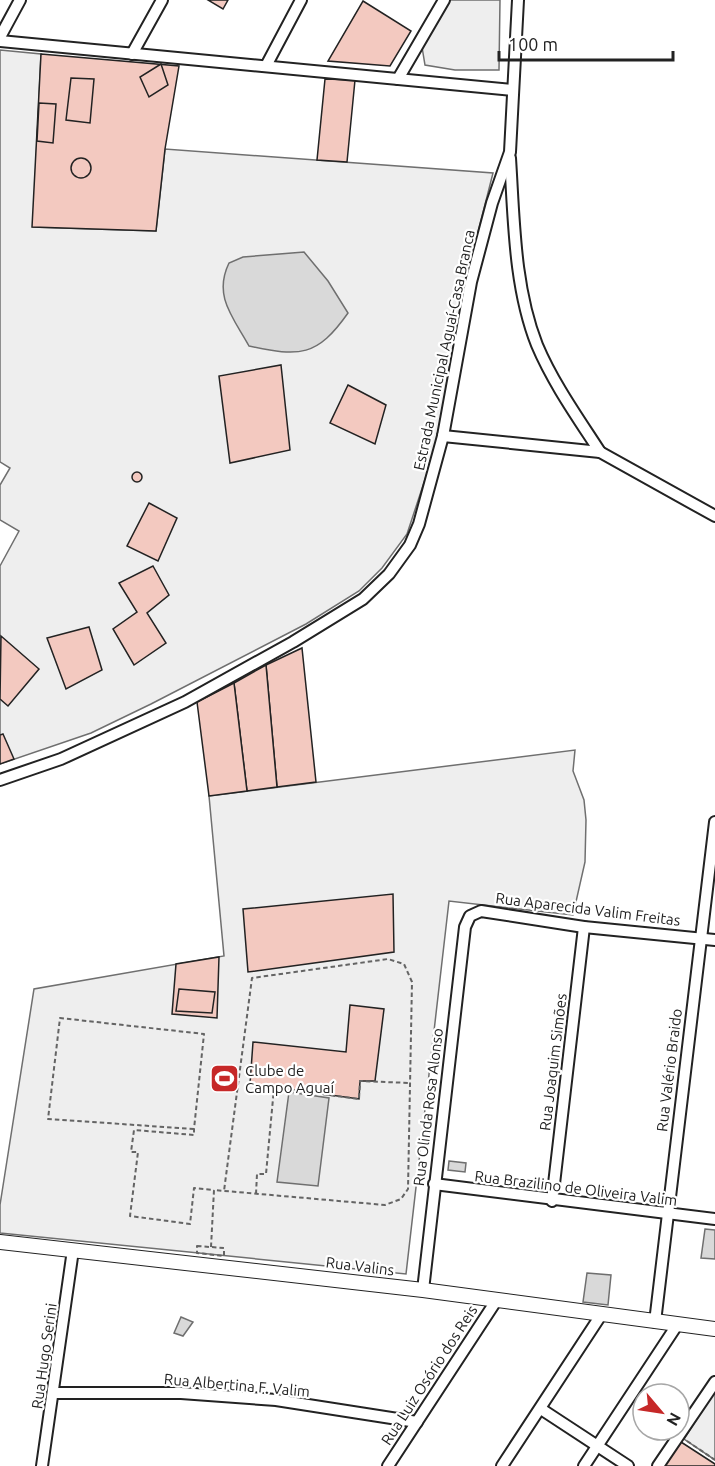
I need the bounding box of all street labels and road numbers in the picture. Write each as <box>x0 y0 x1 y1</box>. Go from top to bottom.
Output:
street label: Estrada Municipal Aguaí-Casa Branca <box>410 228 478 472</box>
street label: Rua Aparecida Valim Freitas <box>495 889 681 929</box>
street label: Rua Joaquim Simões <box>536 992 570 1132</box>
street label: Rua Valério Braido <box>653 1007 685 1133</box>
street label: Rua Olinda Rosa Alonso <box>410 1027 446 1187</box>
street label: Rua Brazilino de Oliveira Valim <box>474 1167 678 1209</box>
street label: Rua Valins <box>325 1253 395 1279</box>
street label: Rua Hugo Serini <box>28 1302 60 1410</box>
street label: Rua Luiz Osório dos Reis <box>377 1302 481 1448</box>
street label: Rua Albertina F. Valim <box>163 1370 311 1400</box>

